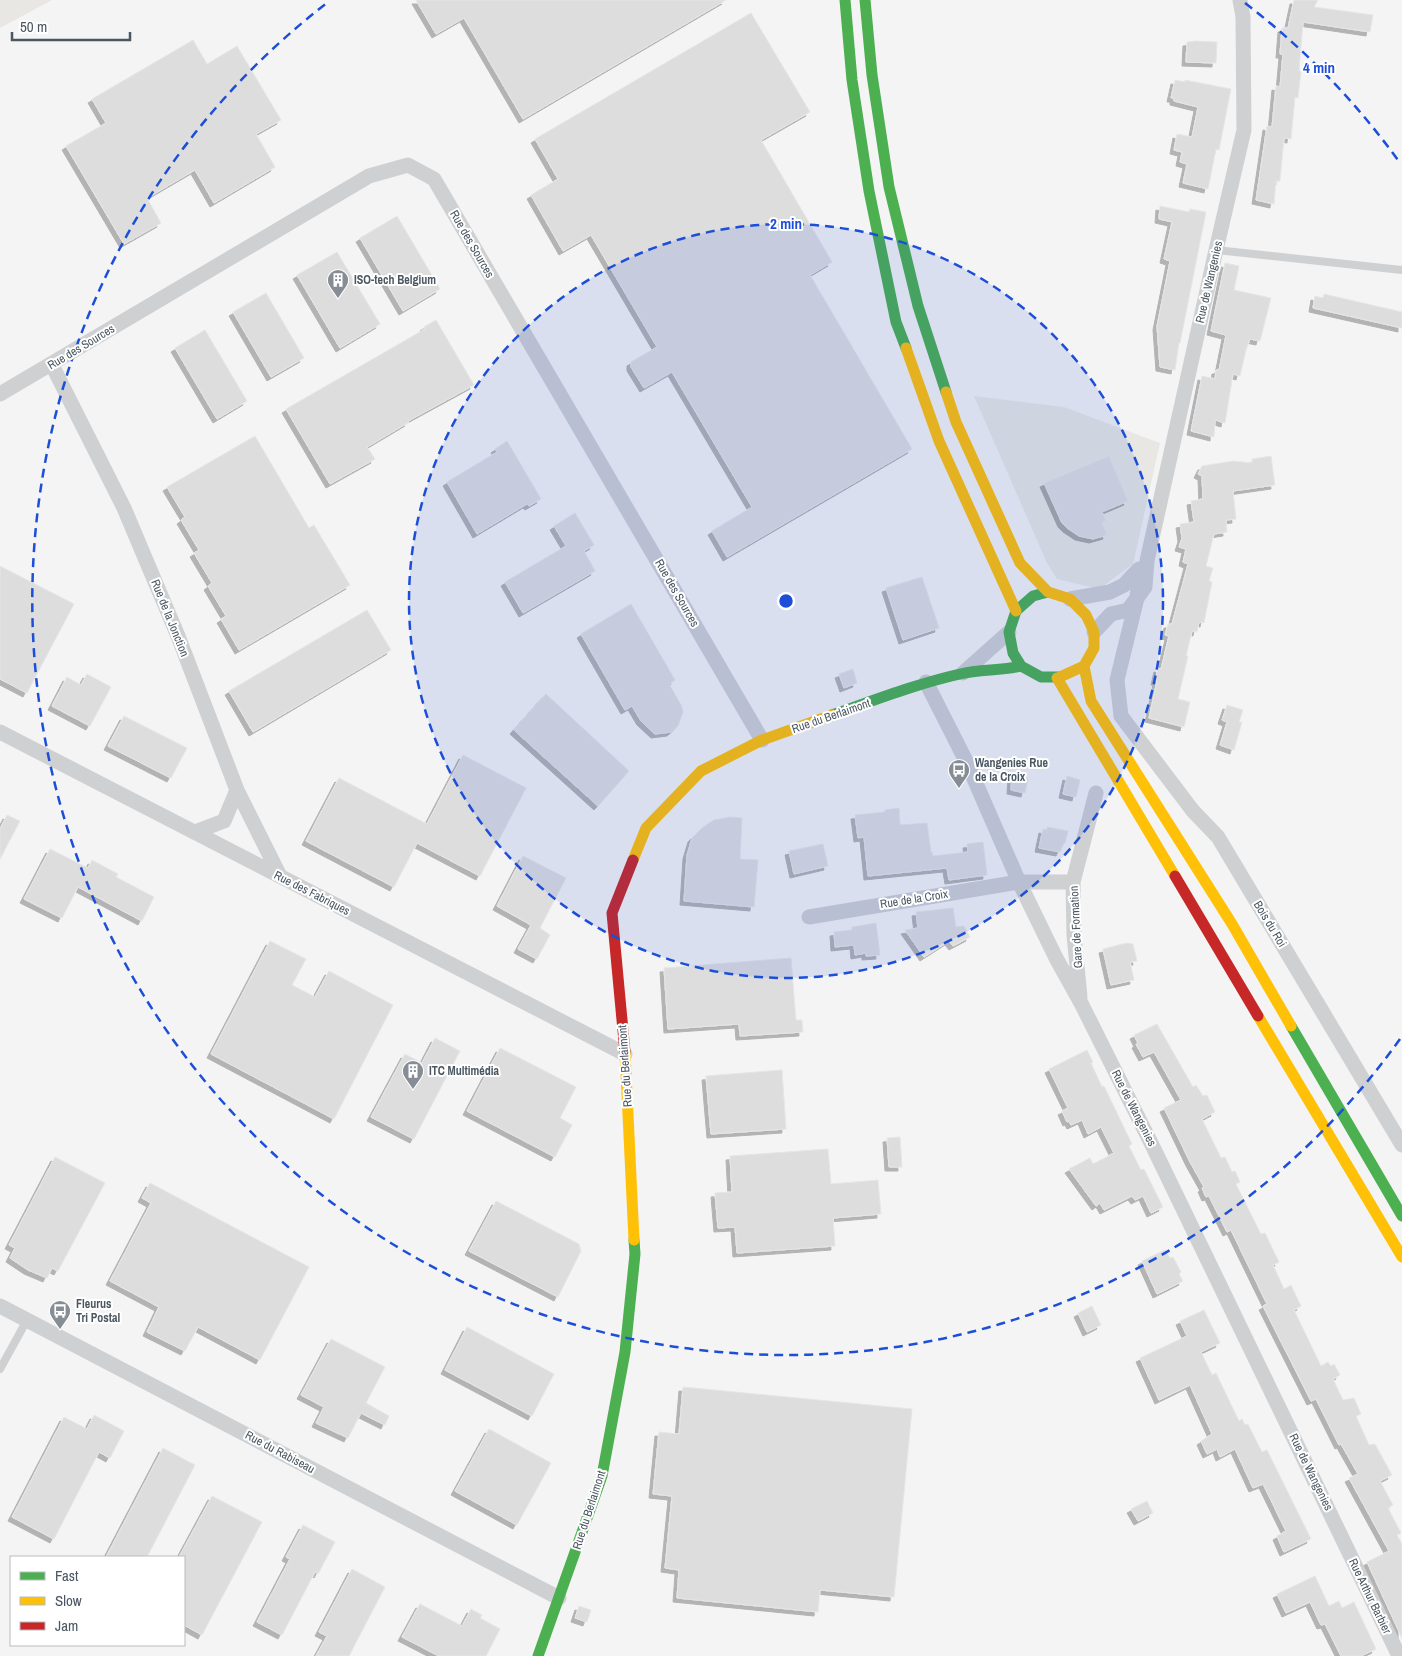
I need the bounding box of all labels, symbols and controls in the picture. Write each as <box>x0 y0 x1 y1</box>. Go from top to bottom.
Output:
scale bar <box>12 10 130 42</box>
text: 50 m <box>20 16 47 37</box>
text: 4 min <box>1303 57 1335 78</box>
street label: Rue des Sources <box>446 207 498 281</box>
text: 2 min <box>770 213 802 234</box>
street label: Rue de Wangenies <box>1192 239 1226 325</box>
building icon: ISO-tech Belgium <box>326 268 350 299</box>
place label: ISO-tech Belgium <box>354 272 436 288</box>
street label: Rue des Sources <box>45 321 118 373</box>
street label: Rue des Sources <box>651 556 703 630</box>
street label: Rue de la Jonction <box>147 577 193 659</box>
centre of rings <box>777 592 795 610</box>
street label: Rue du Berlaimont <box>790 695 873 737</box>
place label: Wangenies Rue de la Croix <box>975 755 1048 785</box>
bus stop icon: Wangenies Rue de la Croix <box>947 758 971 789</box>
street label: Rue des Fabriques <box>271 867 353 919</box>
street label: Gare de Formation <box>1066 885 1086 969</box>
street label: Rue de la Croix <box>879 886 949 912</box>
street label: Bois du Roi <box>1250 898 1290 950</box>
street label: Rue du Berlaimont <box>614 1024 636 1107</box>
building icon: ITC Multimédia <box>401 1059 425 1090</box>
place label: ITC Multimédia <box>429 1063 500 1079</box>
street label: Rue de Wangenies <box>1108 1067 1160 1149</box>
place label: Fleurus Tri Postal <box>76 1296 121 1326</box>
bus stop icon: Fleurus Tri Postal <box>48 1299 72 1330</box>
street label: Rue du Rabiseau <box>242 1427 318 1477</box>
street label: Rue de Wangenies <box>1285 1431 1337 1513</box>
street label: Rue du Berlaimont <box>569 1468 609 1551</box>
legend <box>10 1556 185 1646</box>
street label: Rue Arthur Barbier <box>1345 1556 1395 1637</box>
text: Fast <box>55 1565 79 1586</box>
text: Slow <box>55 1590 82 1611</box>
text: Jam <box>55 1615 78 1636</box>

